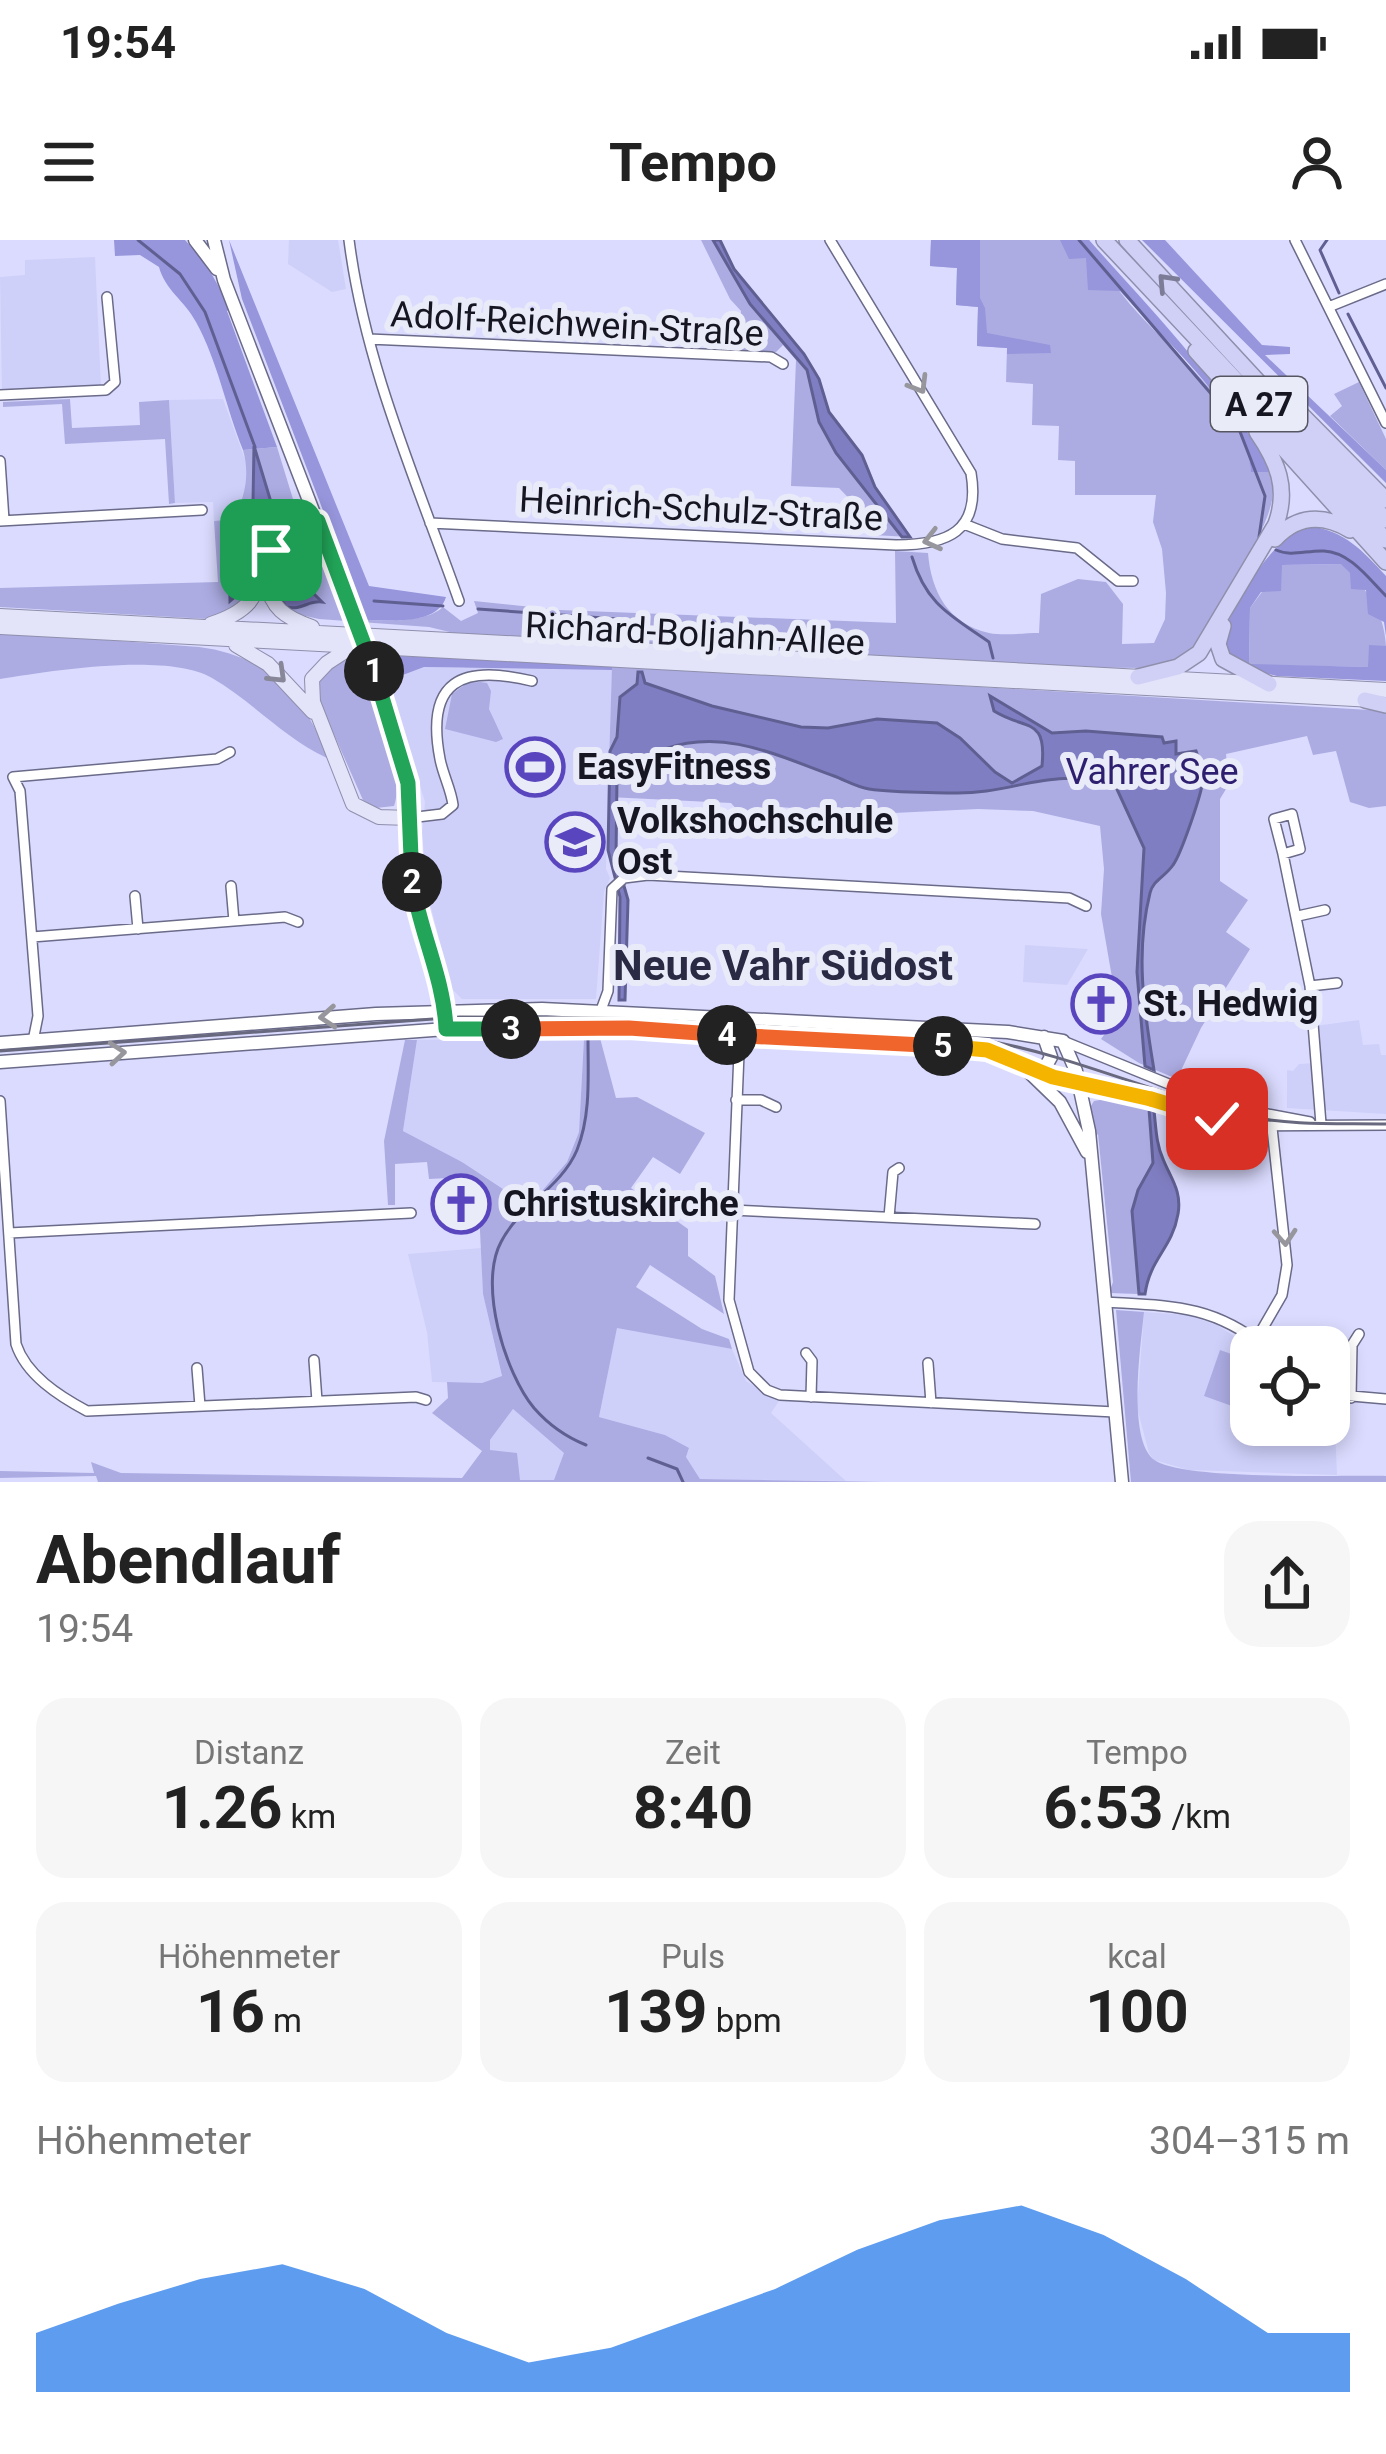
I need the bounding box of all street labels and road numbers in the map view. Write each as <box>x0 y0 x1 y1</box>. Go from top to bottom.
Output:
street label: Adolf-Reichwein-Straße <box>389 293 765 355</box>
road number: A 27 <box>1211 377 1307 431</box>
street label: Heinrich-Schulz-Straße <box>518 478 884 540</box>
street label: Richard-Boljahn-Allee <box>524 604 866 664</box>

